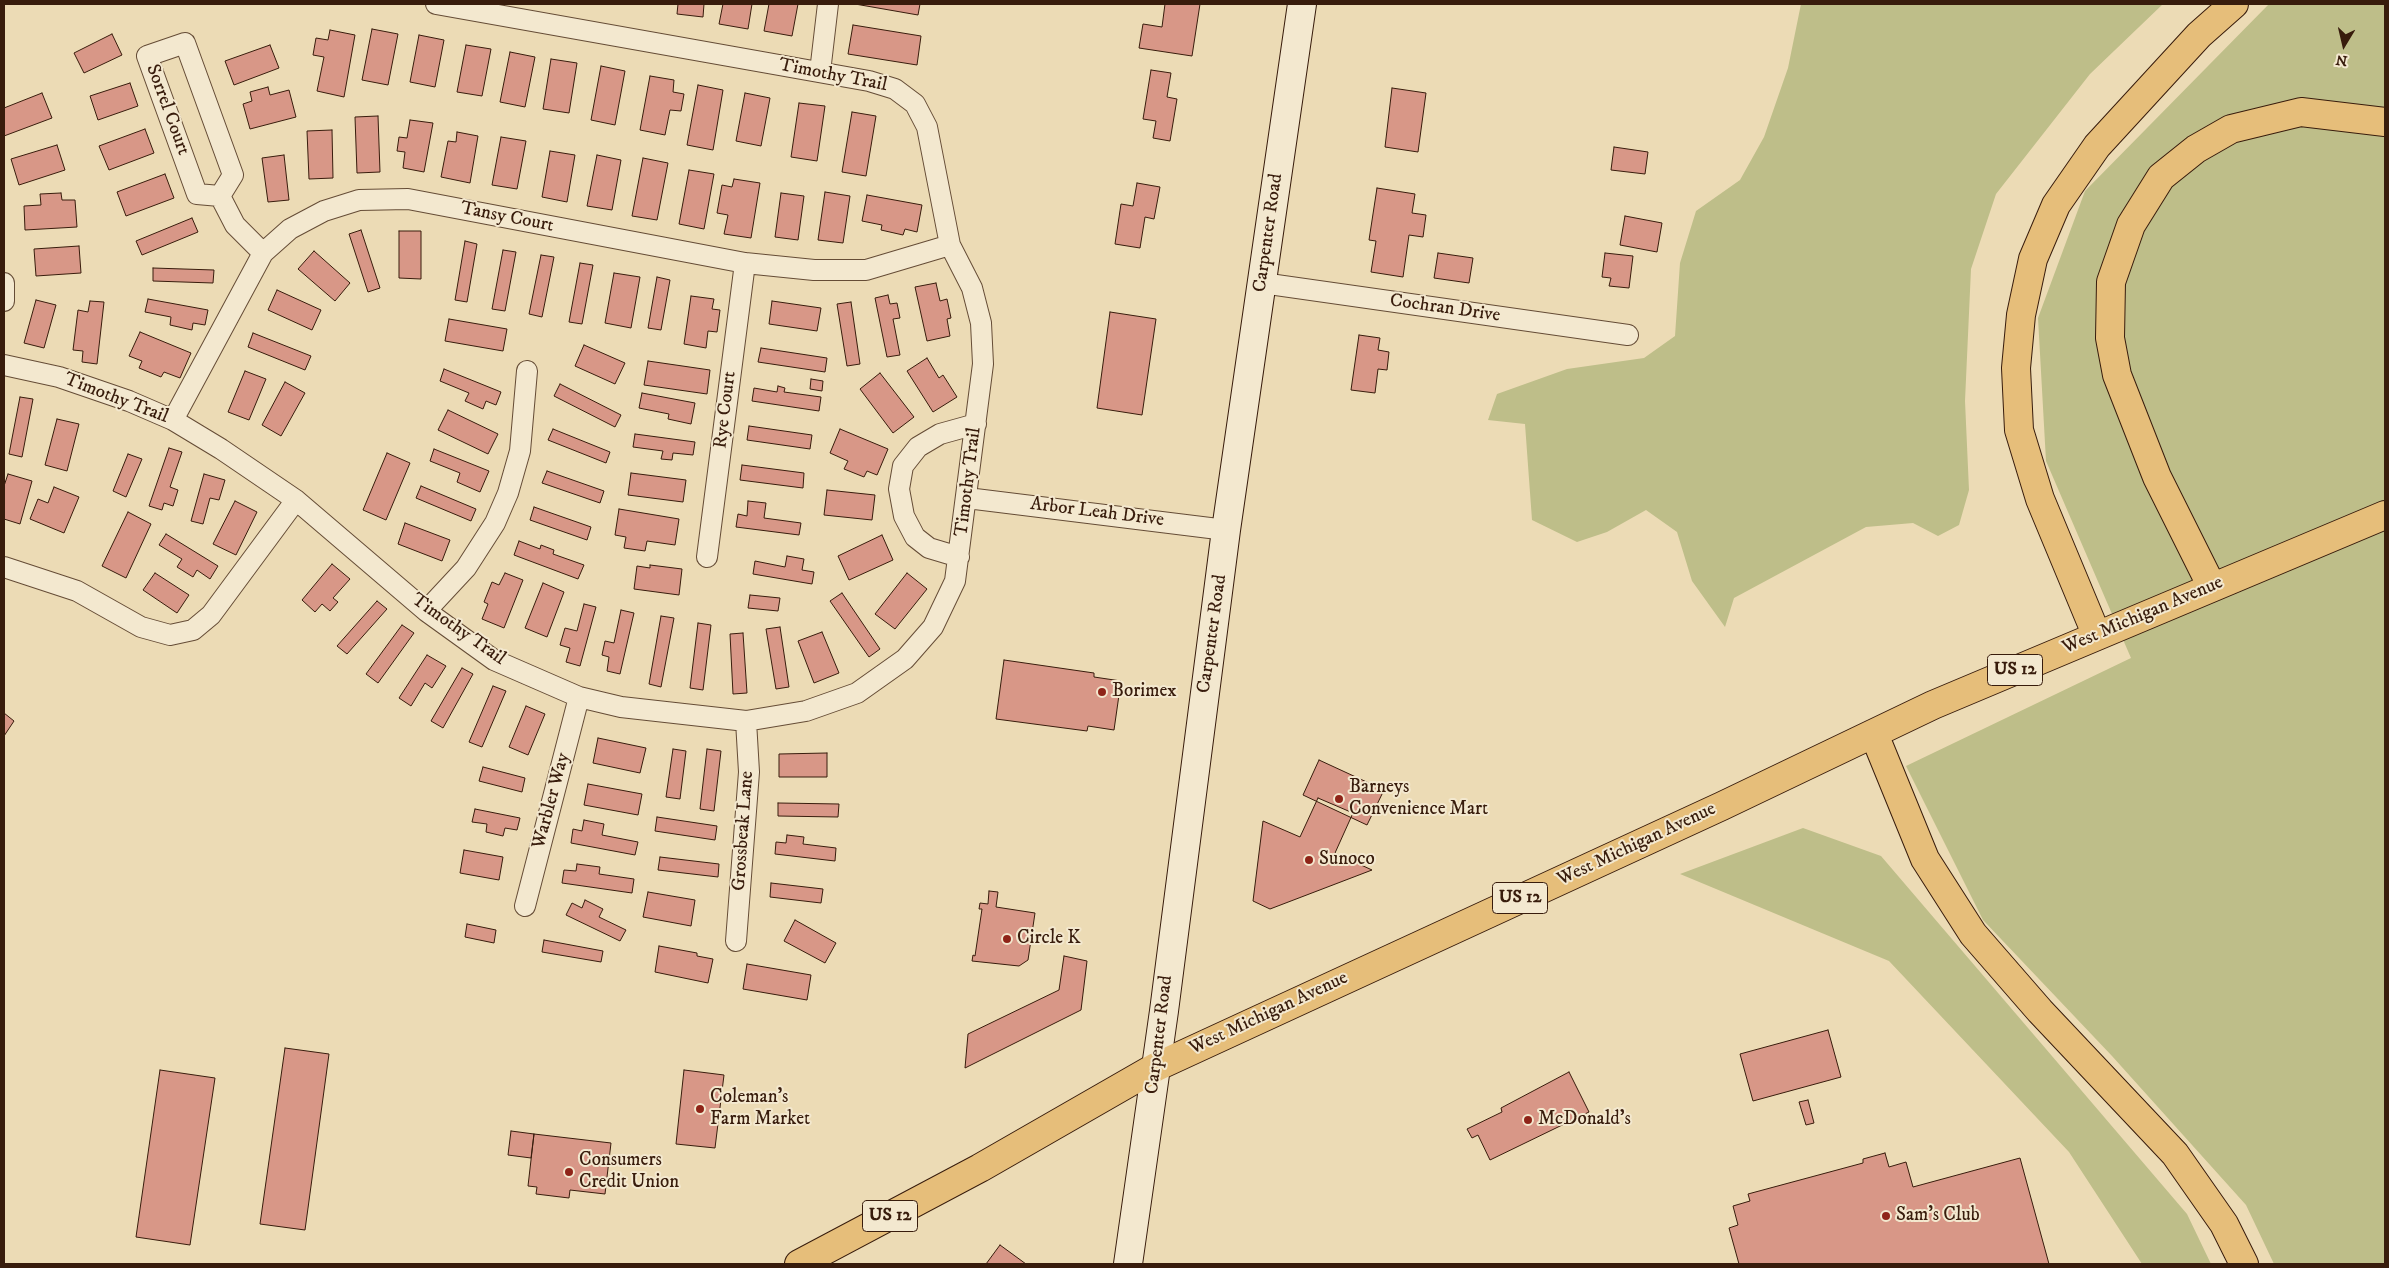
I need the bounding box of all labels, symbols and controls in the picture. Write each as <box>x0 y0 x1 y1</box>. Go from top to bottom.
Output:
north arrow <box>2319 20 2369 70</box>
text: N <box>2335 50 2349 70</box>
street label: Timothy Trail <box>777 54 889 98</box>
street label: Sorrel Court <box>140 61 194 159</box>
street label: Carpenter Road <box>1249 172 1289 294</box>
street label: Tansy Court <box>459 198 555 238</box>
street label: Cochran Drive <box>1388 290 1502 328</box>
street label: Timothy Trail <box>61 369 171 429</box>
street label: Rye Court <box>710 370 742 450</box>
street label: Timothy Trail <box>951 426 987 538</box>
street label: Arbor Leah Drive <box>1029 493 1165 533</box>
street label: West Michigan Avenue <box>2059 572 2227 660</box>
street label: Carpenter Road <box>1193 573 1233 695</box>
street label: Timothy Trail <box>406 589 510 671</box>
road number: US 12 <box>1988 654 2042 686</box>
place label: Borimex <box>1112 681 1177 703</box>
marker: Borimex <box>1096 686 1108 698</box>
street label: Warbler Way <box>528 751 576 851</box>
street label: Grossbeak Lane <box>728 770 760 892</box>
place label: Barneys Convenience Mart <box>1349 777 1488 821</box>
marker: Barneys Convenience Mart <box>1333 793 1345 805</box>
street label: West Michigan Avenue <box>1554 798 1720 892</box>
place label: Sunoco <box>1319 849 1375 871</box>
marker: Sunoco <box>1303 854 1315 866</box>
road number: US 12 <box>1492 882 1548 914</box>
place label: Circle K <box>1017 928 1081 950</box>
marker: Circle K <box>1001 933 1013 945</box>
street label: West Michigan Avenue <box>1186 967 1352 1061</box>
street label: Carpenter Road <box>1141 974 1179 1096</box>
place label: Coleman's Farm Market <box>710 1087 810 1131</box>
marker: Coleman's Farm Market <box>694 1103 706 1115</box>
place label: McDonald's <box>1538 1109 1631 1131</box>
marker: McDonald's <box>1522 1114 1534 1126</box>
place label: Consumers Credit Union <box>579 1150 679 1194</box>
marker: Consumers Credit Union <box>563 1166 575 1178</box>
road number: US 12 <box>862 1200 918 1232</box>
place label: Sam's Club <box>1896 1205 1980 1227</box>
marker: Sam's Club <box>1880 1210 1892 1222</box>

